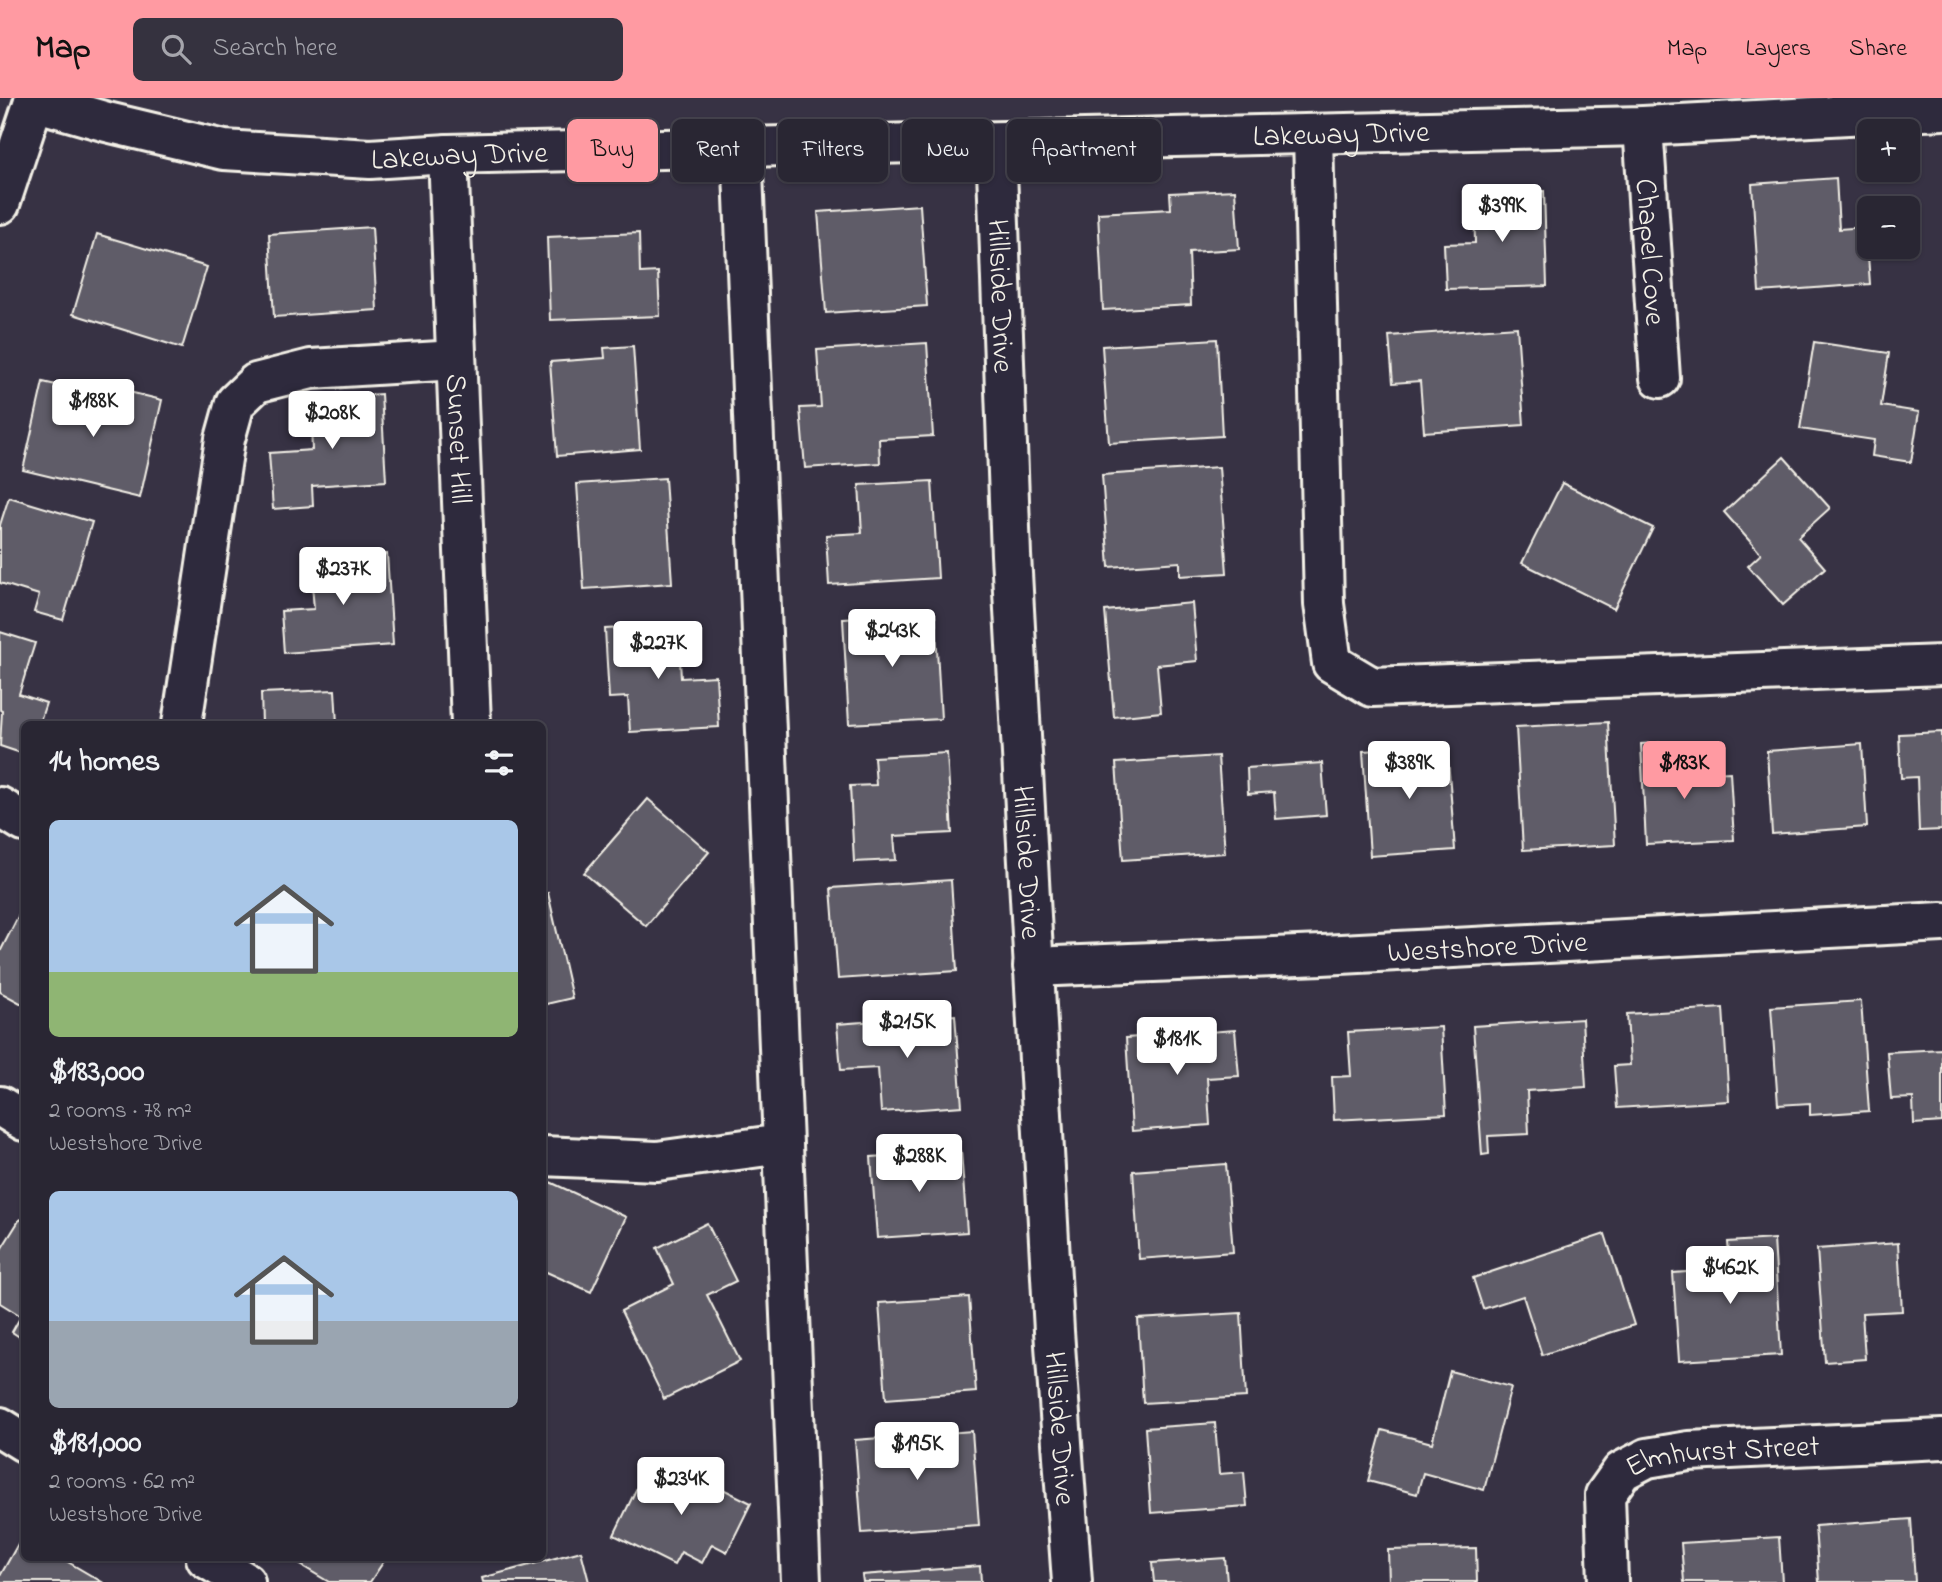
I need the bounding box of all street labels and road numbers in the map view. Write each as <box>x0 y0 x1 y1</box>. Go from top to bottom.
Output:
street label: Lakeway Drive <box>1252 112 1430 160</box>
street label: Lakeway Drive <box>370 133 549 184</box>
street label: Chapel Cove <box>1622 177 1675 327</box>
street label: Hillside Drive <box>974 218 1023 374</box>
street label: Sunset Hill <box>432 373 481 505</box>
street label: Hillside Drive <box>999 784 1051 941</box>
street label: Westshore Drive <box>1387 922 1589 976</box>
street label: Hillside Drive <box>1031 1350 1085 1507</box>
street label: Elmhurst Street <box>1618 1426 1821 1491</box>

